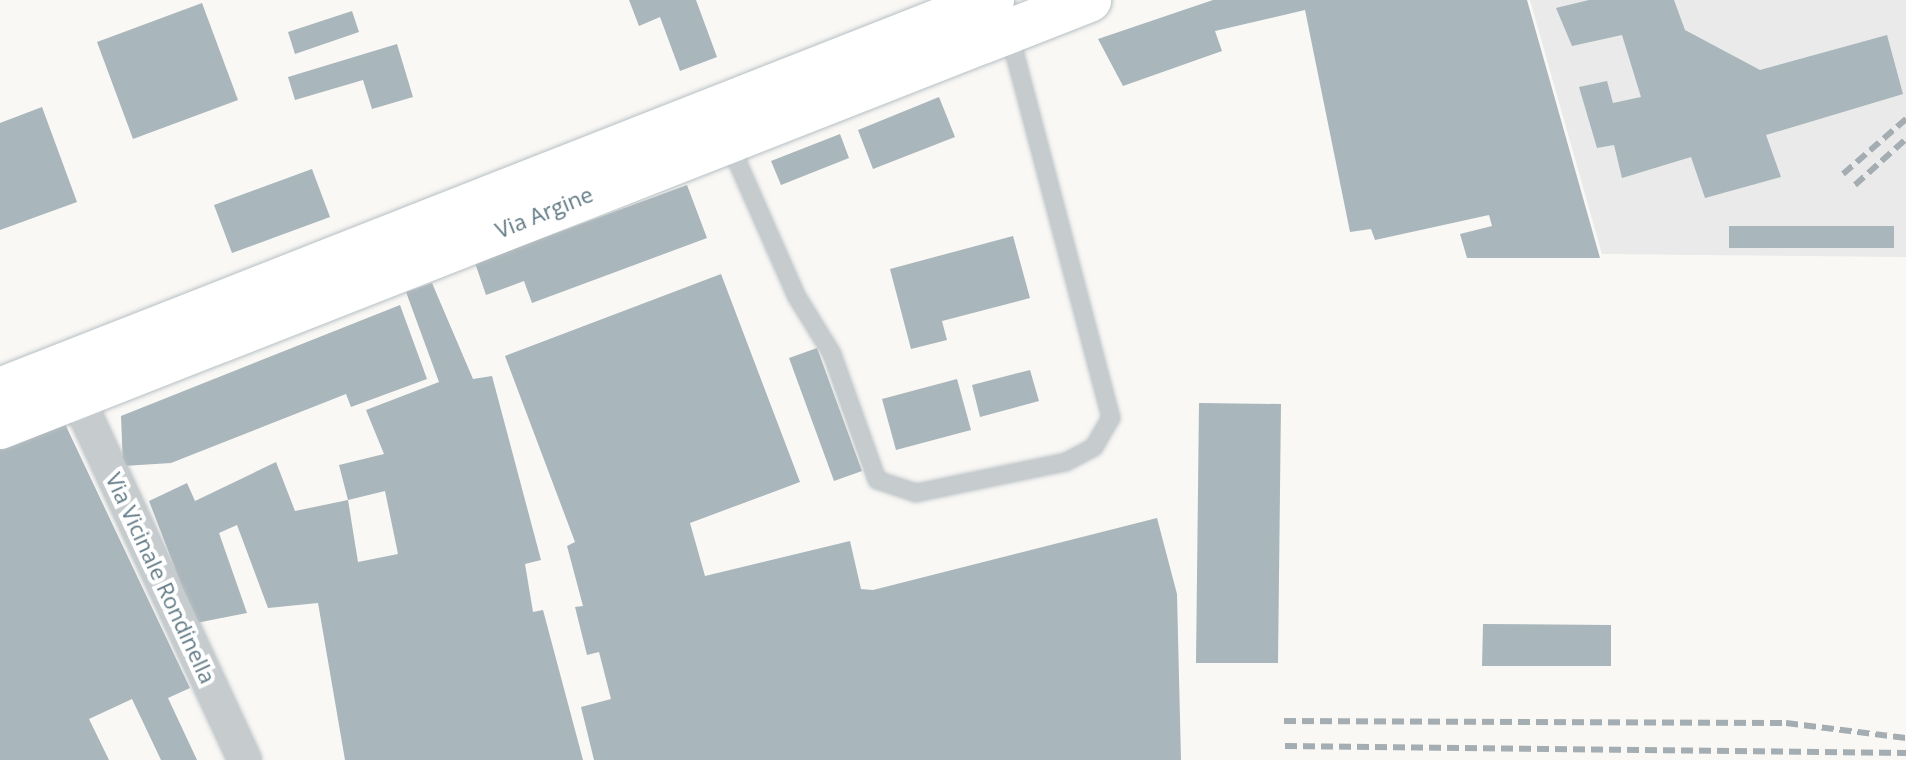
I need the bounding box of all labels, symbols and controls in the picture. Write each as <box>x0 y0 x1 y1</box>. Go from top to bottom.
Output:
street label: Via Argine <box>491 180 597 244</box>
street label: Via Vicinale Rondinella <box>101 469 221 687</box>

